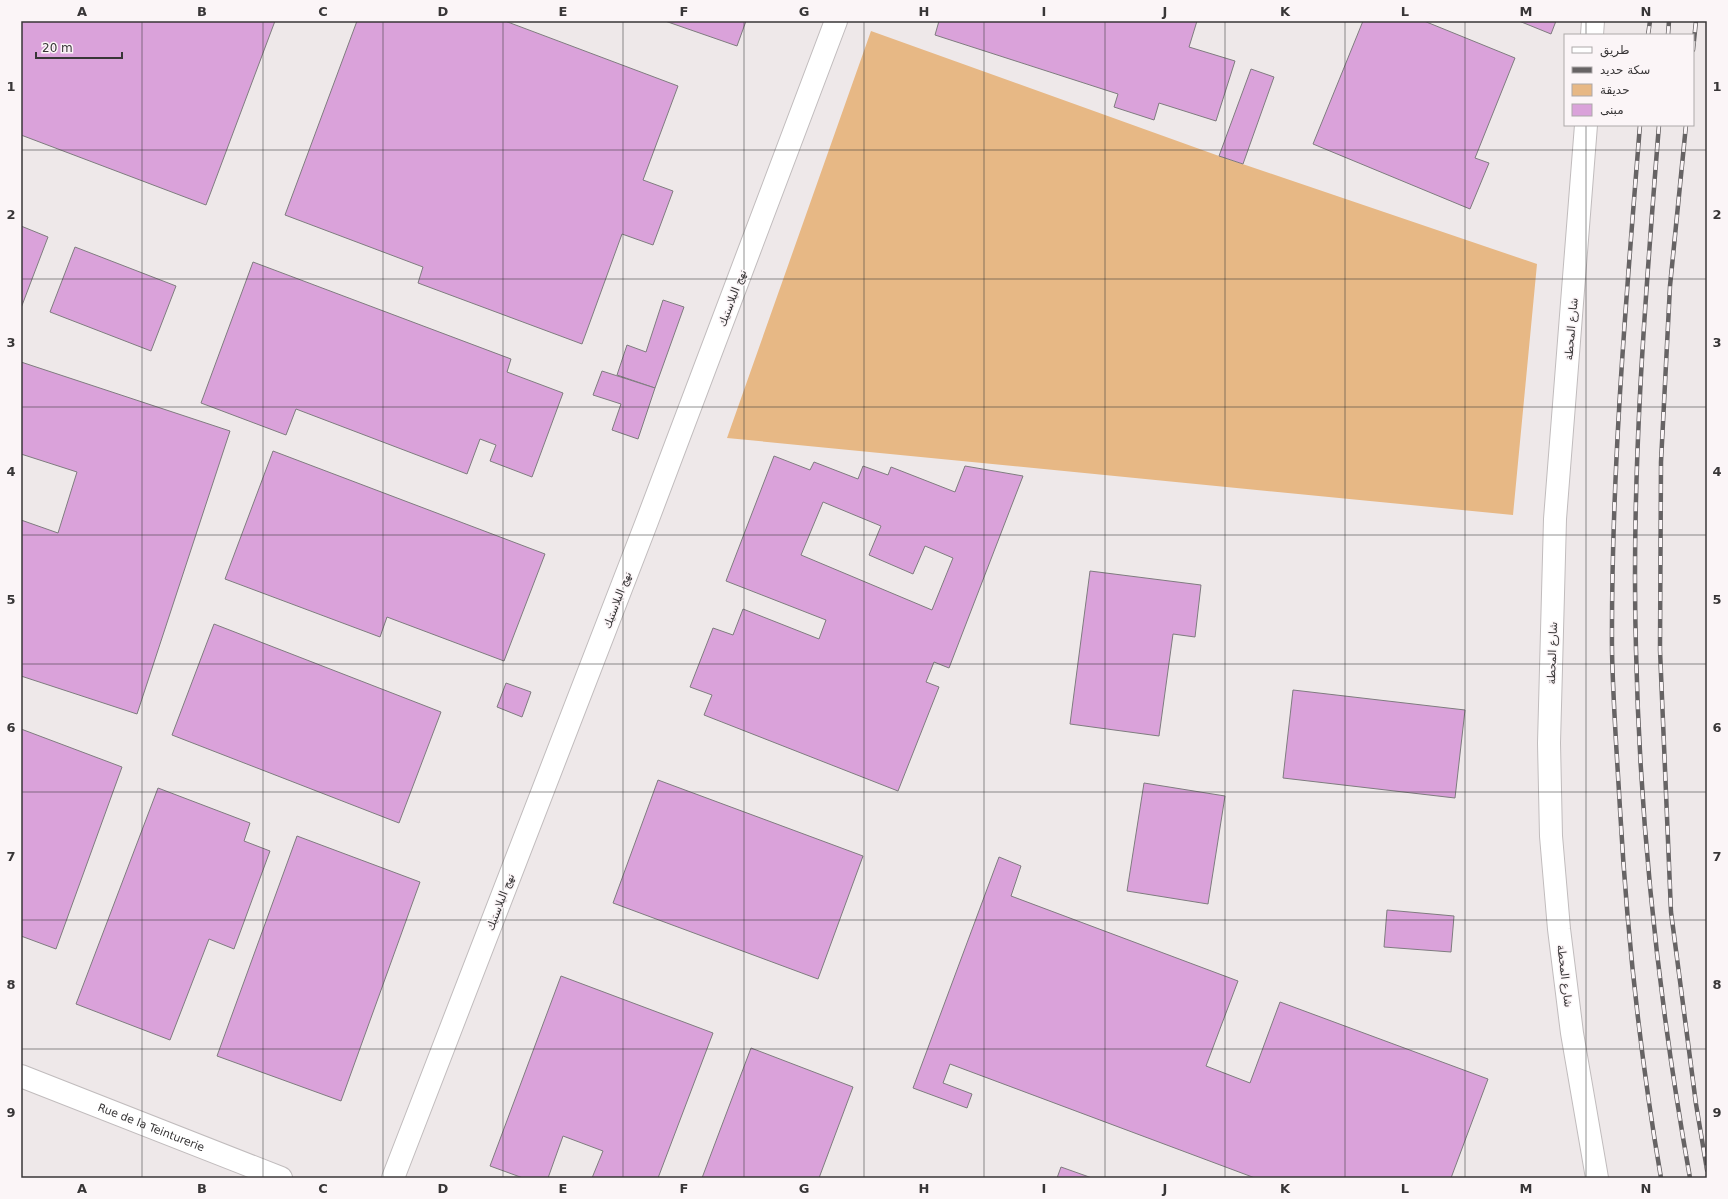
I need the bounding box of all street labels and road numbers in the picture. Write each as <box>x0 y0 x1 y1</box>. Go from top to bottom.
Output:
street label: نهج البلاستيك <box>716 268 749 329</box>
street label: شارع المحطة <box>1562 297 1581 361</box>
street label: نهج البلاستيك <box>601 570 634 631</box>
street label: شارع المحطة <box>1545 621 1560 685</box>
street label: نهج البلاستيك <box>484 872 517 933</box>
street label: شارع المحطة <box>1554 944 1575 1008</box>
street label: Rue de la Teinturerie <box>96 1101 207 1154</box>

